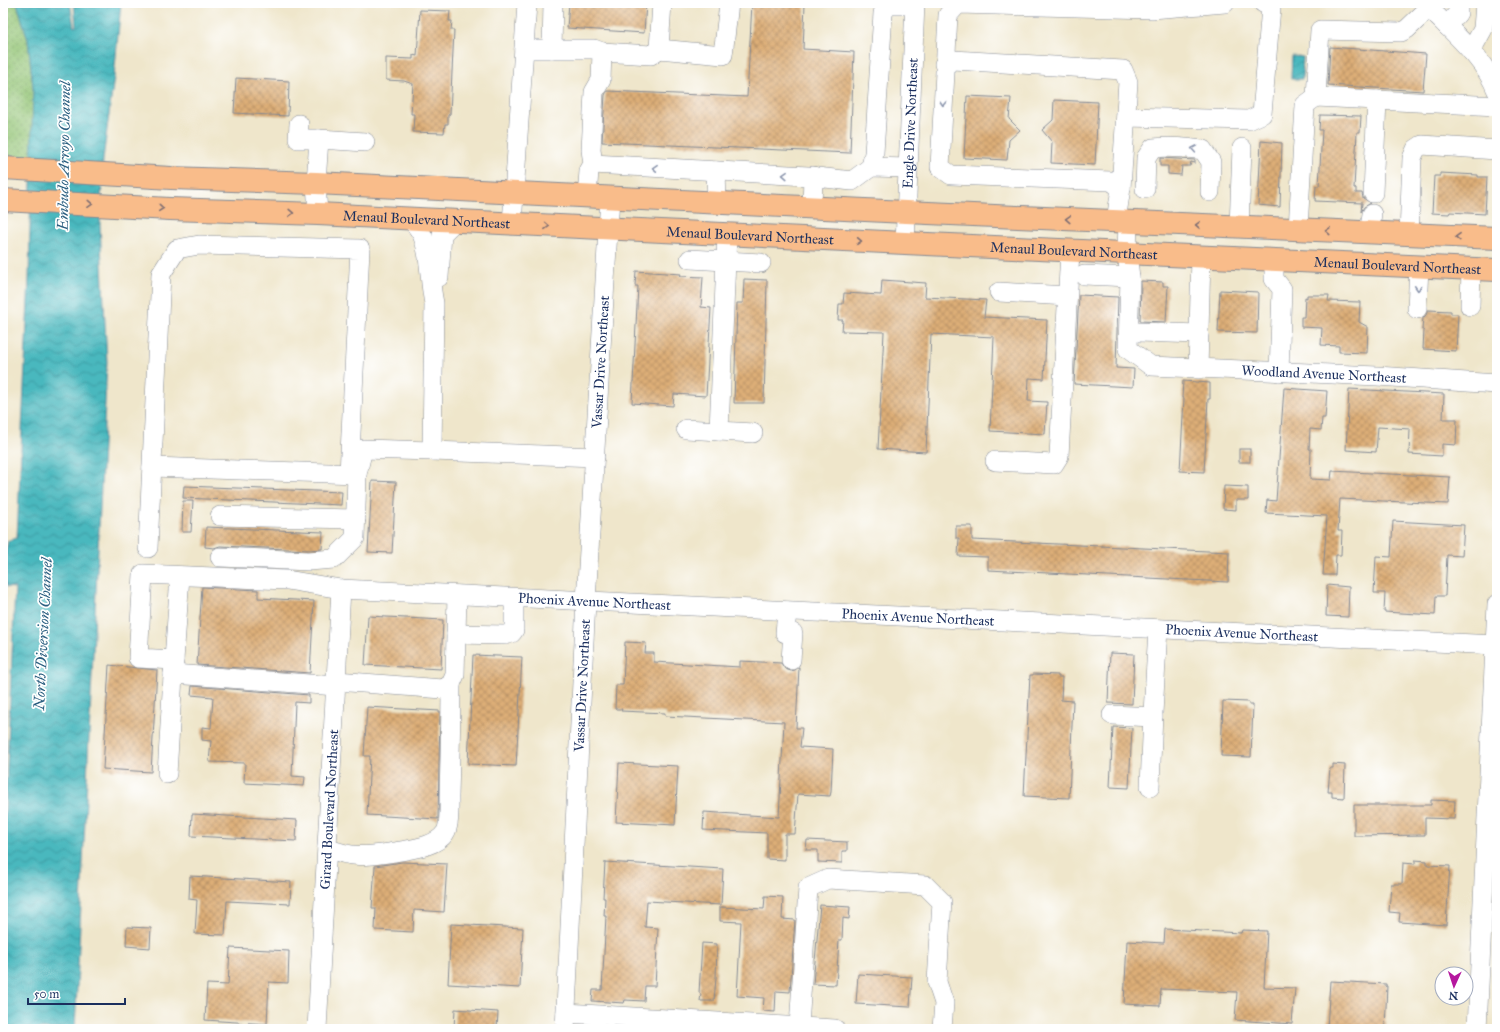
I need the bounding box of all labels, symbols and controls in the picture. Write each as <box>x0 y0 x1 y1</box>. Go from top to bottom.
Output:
street label: Engle Drive Northeast <box>899 57 921 189</box>
water label: Embudo Arroyo Channel <box>54 79 74 232</box>
one-way arrow <box>938 100 947 106</box>
one-way arrow <box>1191 145 1197 154</box>
one-way arrow <box>652 163 658 172</box>
one-way arrow <box>782 170 788 179</box>
one-way arrow <box>87 200 93 209</box>
one-way arrow <box>158 204 164 213</box>
street label: Menaul Boulevard Northeast <box>342 207 511 232</box>
one-way arrow <box>288 209 294 217</box>
one-way arrow <box>1065 215 1071 224</box>
one-way arrow <box>544 221 550 230</box>
one-way arrow <box>1195 221 1201 229</box>
street label: Menaul Boulevard Northeast <box>666 223 834 248</box>
one-way arrow <box>1325 227 1331 236</box>
one-way arrow <box>1455 233 1461 241</box>
one-way arrow <box>856 237 862 246</box>
street label: Menaul Boulevard Northeast <box>990 238 1158 263</box>
street label: Menaul Boulevard Northeast <box>1313 253 1482 278</box>
one-way arrow <box>1413 285 1422 291</box>
street label: Vassar Drive Northeast <box>588 295 613 430</box>
street label: Woodland Avenue Northeast <box>1241 362 1407 386</box>
water label: North Diversion Channel <box>30 556 56 711</box>
street label: Phoenix Avenue Northeast <box>518 589 671 613</box>
street label: Phoenix Avenue Northeast <box>841 605 995 629</box>
street label: Vassar Drive Northeast <box>570 619 594 753</box>
street label: Phoenix Avenue Northeast <box>1165 621 1319 645</box>
street label: Girard Boulevard Northeast <box>316 729 342 890</box>
north arrow <box>1434 966 1474 1006</box>
scale bar <box>28 980 125 1006</box>
text: 50 m <box>34 987 59 1001</box>
text: N <box>1448 989 1459 1002</box>

